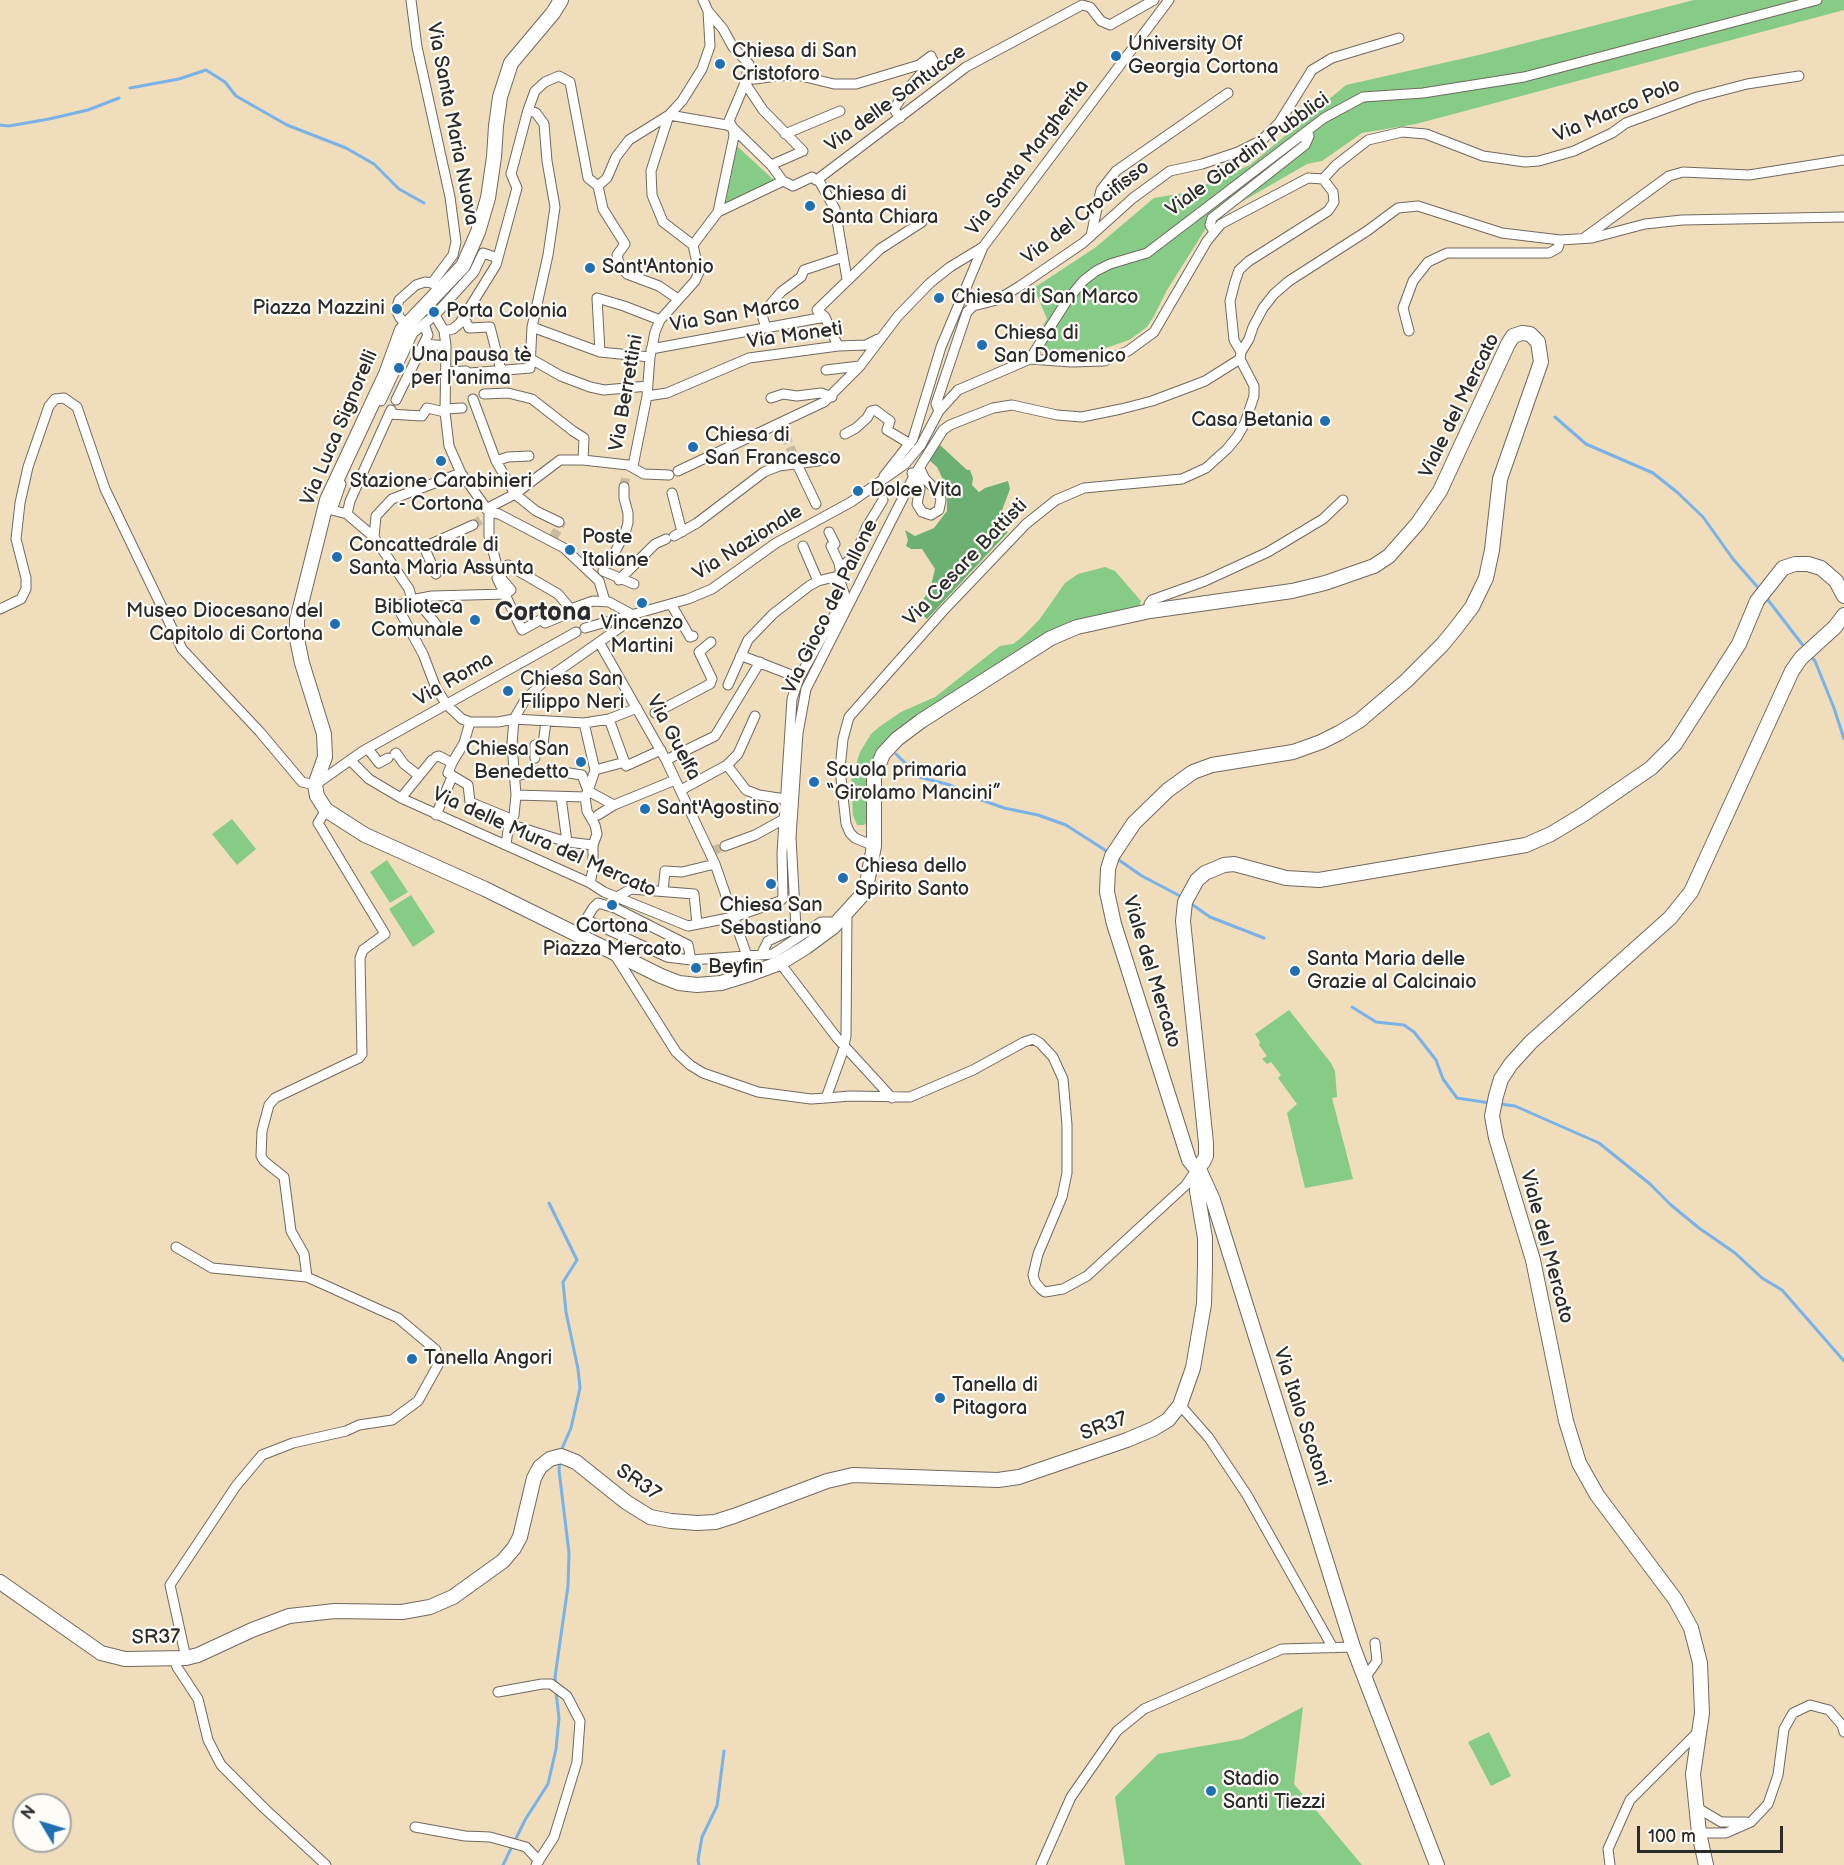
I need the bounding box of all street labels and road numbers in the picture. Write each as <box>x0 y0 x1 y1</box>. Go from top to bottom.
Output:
street label: Via Santa Maria Nuova <box>421 21 483 227</box>
street label: Via delle Santucce <box>821 40 971 158</box>
street label: Via Marco Polo <box>1550 74 1684 148</box>
street label: Via Santa Margherita <box>961 75 1095 241</box>
street label: Viale Giardini Pubblici <box>1162 88 1334 222</box>
street label: Via del Crocifisso <box>1017 156 1155 270</box>
street label: Via San Marco <box>668 292 802 338</box>
street label: Via Moneti <box>746 317 844 355</box>
street label: Viale del Mercato <box>1415 330 1505 482</box>
street label: Via Berrettini <box>605 333 649 453</box>
street label: Via Luca Signorelli <box>296 346 384 510</box>
street label: Via Cesare Battisti <box>899 494 1033 632</box>
street label: Via Nazionale <box>689 500 807 586</box>
street label: Via Gioco del Pallone <box>778 516 884 698</box>
street label: Via Roma <box>410 648 498 712</box>
street label: Via Guelfa <box>641 691 705 785</box>
street label: Via delle Mura del Mercato <box>428 783 660 903</box>
street label: Viale del Mercato <box>1116 893 1186 1051</box>
street label: Viale del Mercato <box>1514 1168 1578 1326</box>
street label: Via Italo Scotoni <box>1267 1345 1335 1489</box>
street label: SR37 <box>1077 1407 1131 1447</box>
street label: SR37 <box>611 1460 665 1506</box>
street label: SR37 <box>132 1626 180 1650</box>

